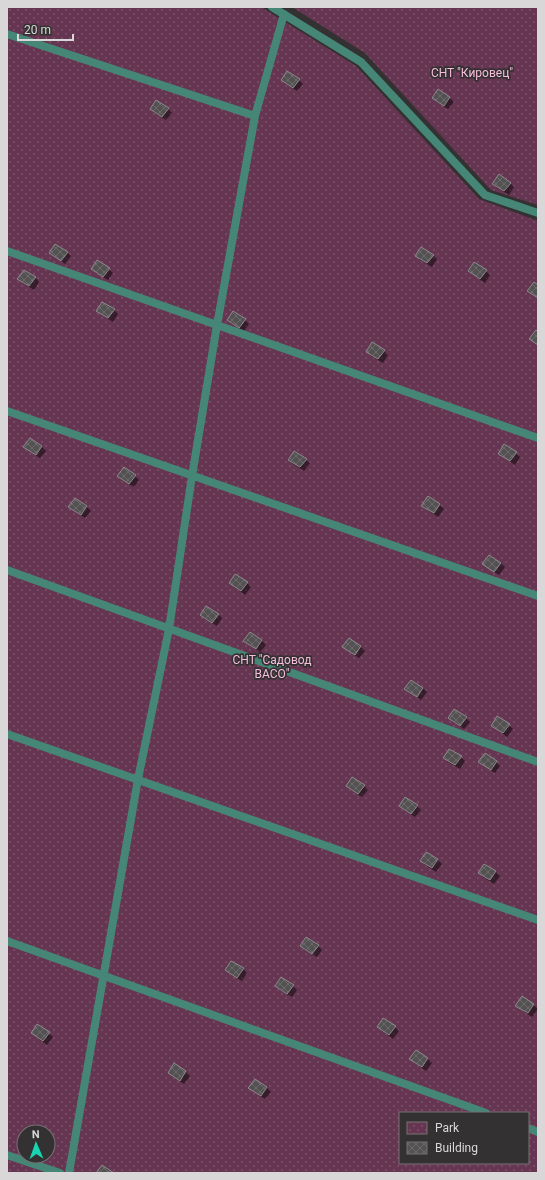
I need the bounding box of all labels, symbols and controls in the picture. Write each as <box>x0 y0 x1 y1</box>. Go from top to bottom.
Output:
scale bar <box>18 16 73 42</box>
text: 20 m <box>24 23 51 37</box>
park label: СНТ "Кировец" <box>431 66 513 80</box>
park label: СНТ "Садовод ВАСО" <box>233 653 311 681</box>
legend <box>399 1112 529 1164</box>
text: Park <box>435 1121 460 1135</box>
north arrow <box>16 1124 56 1164</box>
text: N <box>32 1128 40 1141</box>
text: Building <box>435 1141 478 1155</box>

